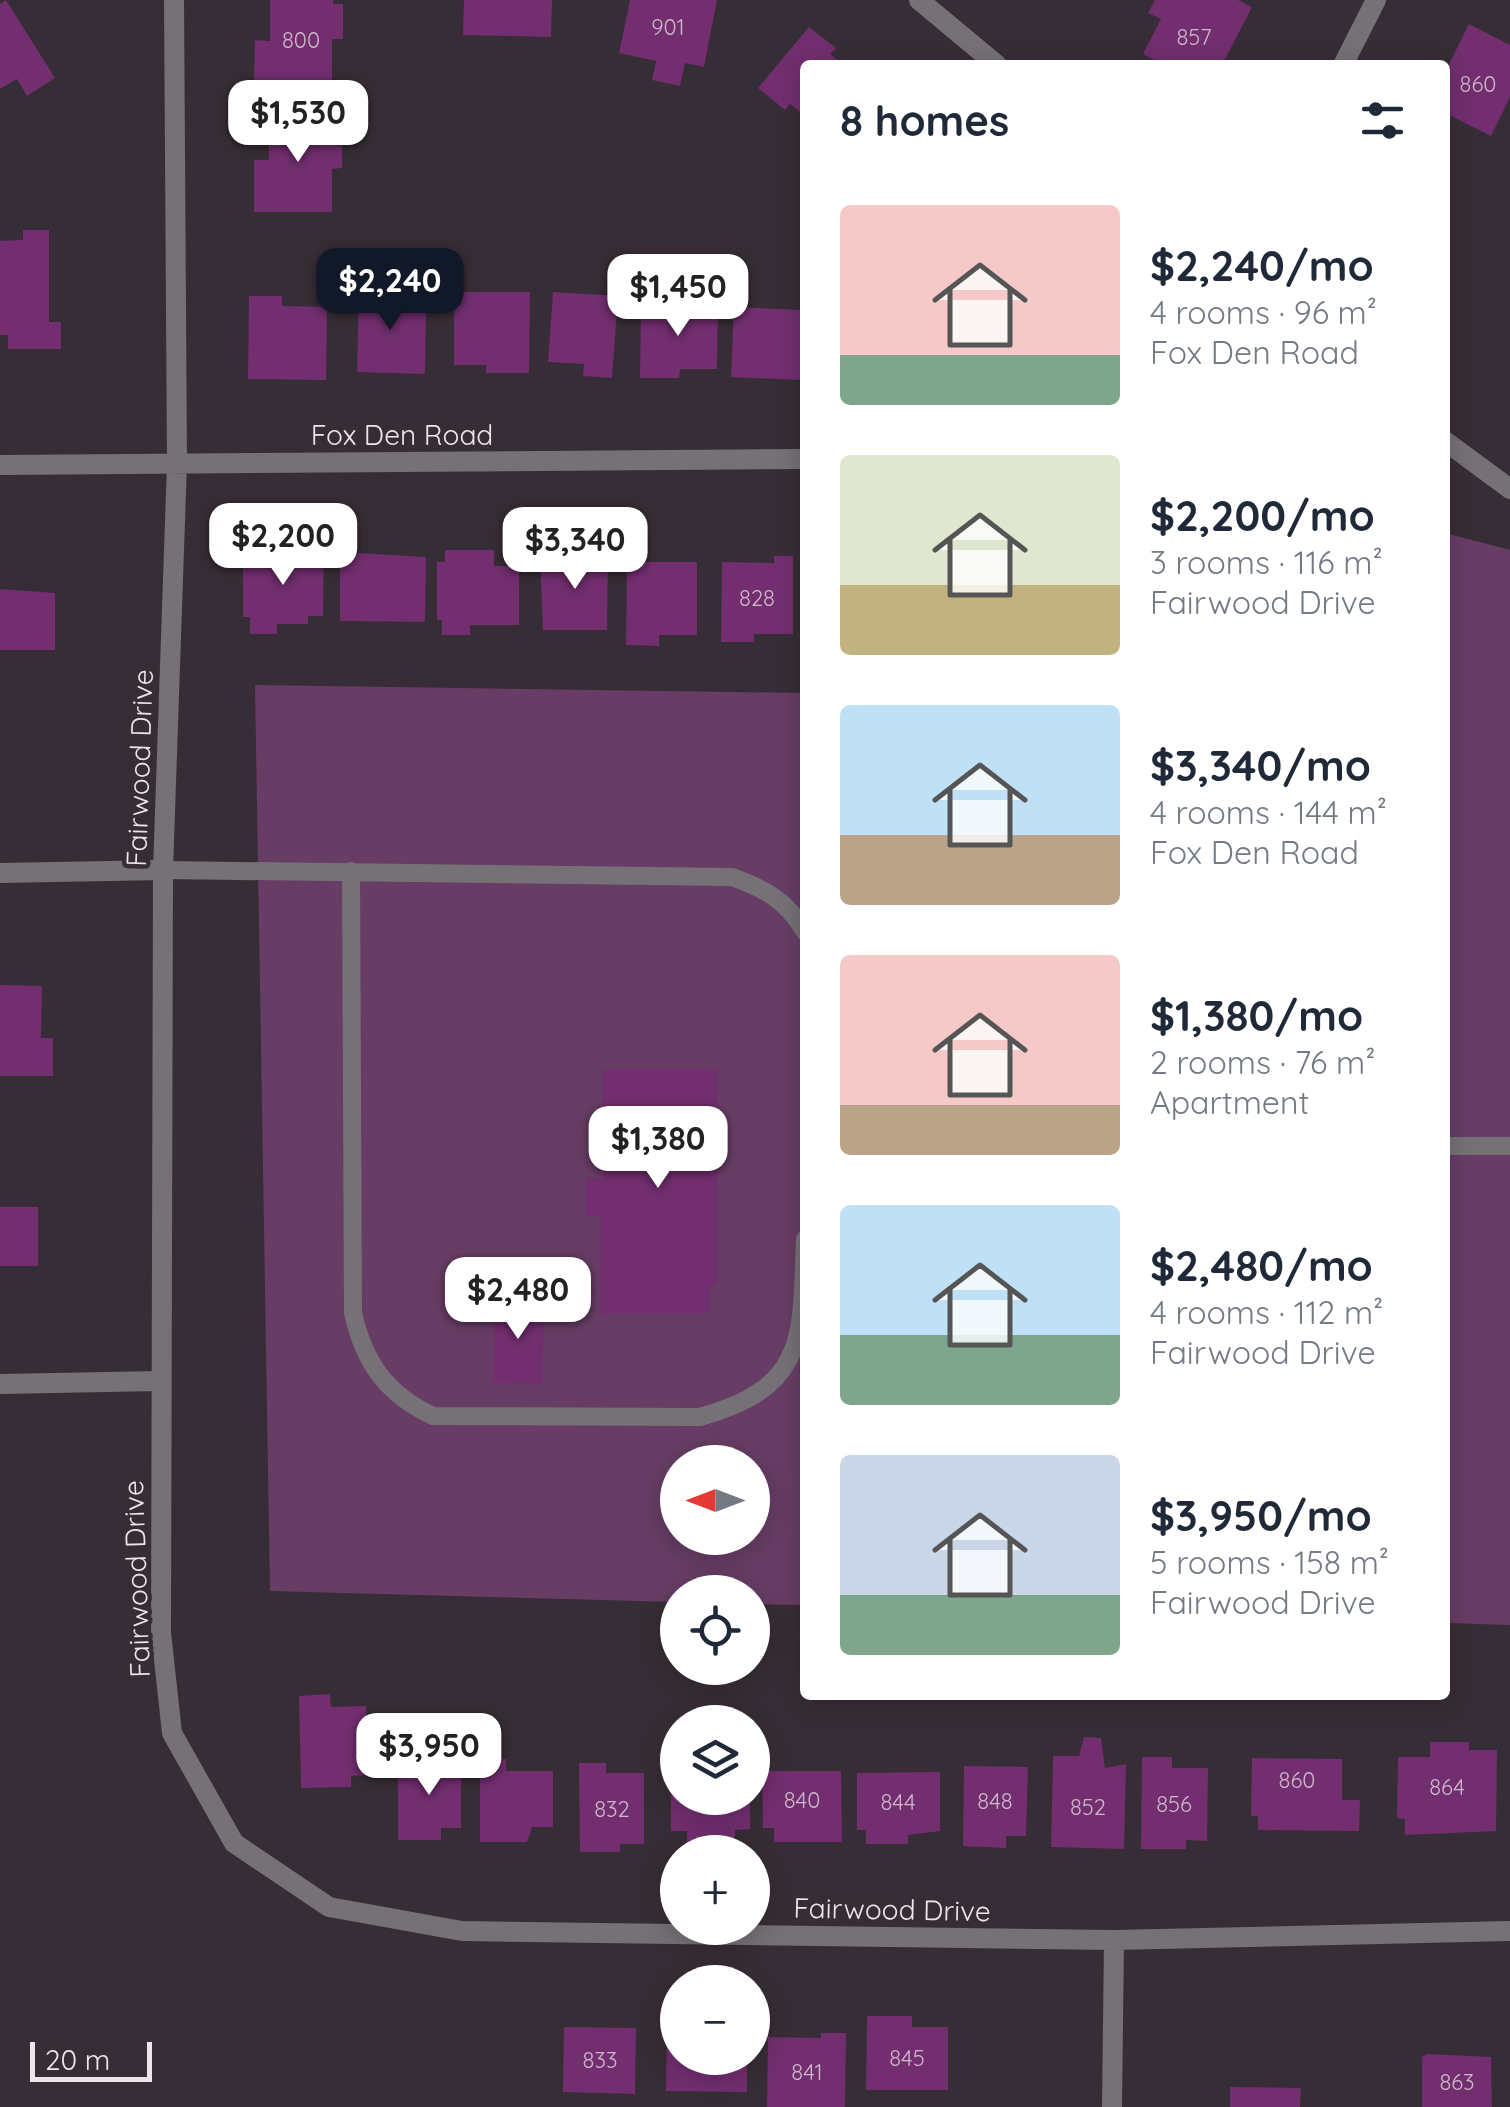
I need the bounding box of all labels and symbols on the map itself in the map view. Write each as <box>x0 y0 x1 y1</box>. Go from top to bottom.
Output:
house number: 901 <box>651 13 685 41</box>
house number: 857 <box>1176 23 1212 51</box>
house number: 800 <box>282 26 320 54</box>
house number: 860 <box>1460 70 1496 98</box>
pin: $1,530 <box>217 80 379 165</box>
pin: $2,240 <box>309 248 471 333</box>
pin: $1,450 <box>597 254 759 339</box>
street label: Fox Den Road <box>311 417 493 452</box>
pin: $2,200 <box>202 503 364 588</box>
pin: $3,340 <box>494 507 656 592</box>
house number: 828 <box>739 584 775 612</box>
street label: Fairwood Drive <box>118 669 160 867</box>
pin: $1,380 <box>577 1106 739 1191</box>
pin: $2,480 <box>437 1257 599 1342</box>
north arrow <box>660 1445 770 1555</box>
street label: Fairwood Drive <box>115 1480 157 1678</box>
pin: $3,950 <box>348 1713 510 1798</box>
house number: 860 <box>1279 1766 1315 1794</box>
house number: 864 <box>1429 1773 1465 1801</box>
house number: 840 <box>784 1786 820 1814</box>
house number: 848 <box>977 1787 1013 1815</box>
house number: 844 <box>880 1788 916 1816</box>
house number: 856 <box>1156 1790 1192 1818</box>
house number: 852 <box>1070 1793 1106 1821</box>
house number: 832 <box>594 1795 630 1823</box>
street label: Fairwood Drive <box>793 1890 991 1928</box>
scale bar <box>30 2037 152 2082</box>
house number: 845 <box>889 2044 925 2072</box>
house number: 833 <box>583 2046 617 2074</box>
house number: 841 <box>791 2058 823 2086</box>
house number: 863 <box>1439 2068 1475 2096</box>

